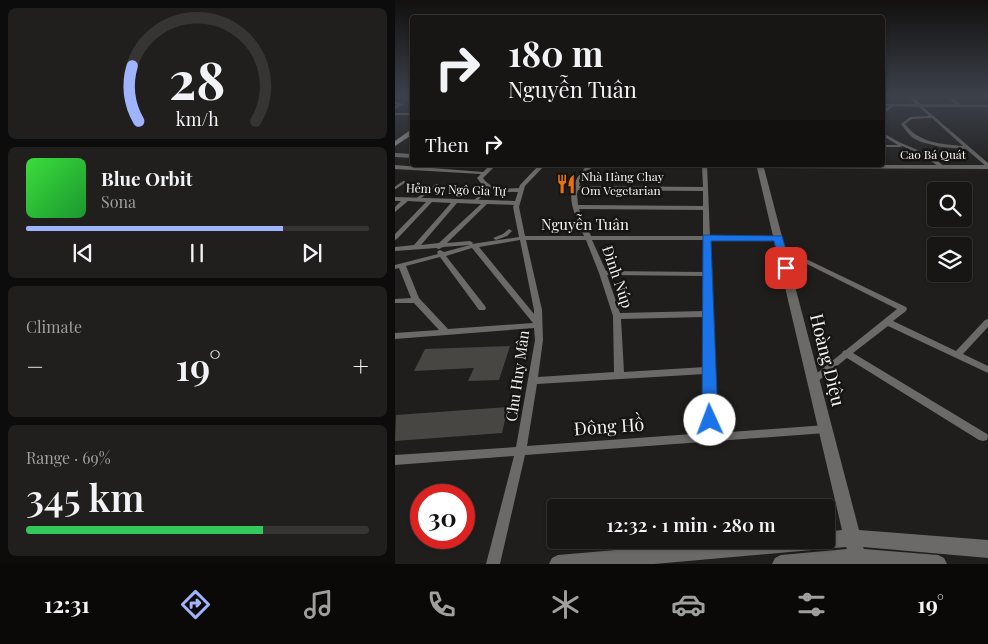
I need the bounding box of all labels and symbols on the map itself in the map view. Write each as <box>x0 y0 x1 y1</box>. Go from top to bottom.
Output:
street label: Cao Bá Quát <box>900 146 967 162</box>
place label: Nhà Hàng Chay Om Vegetarian <box>581 168 664 198</box>
restaurant icon: Nhà Hàng Chay Om Vegetarian <box>555 173 577 195</box>
street label: Hẻm 97 Ngô Gia Tự <box>406 179 507 199</box>
street label: Nguyễn Tuân <box>541 214 629 234</box>
street label: Đinh Núp <box>598 243 638 311</box>
pin <box>765 247 807 289</box>
street label: Hoàng Diệu <box>805 311 851 409</box>
street label: Chu Huy Mân <box>501 329 533 423</box>
position arrow <box>683 393 735 445</box>
street label: Đông Hồ <box>573 410 645 440</box>
speed limit sign: 30 <box>410 484 475 549</box>

